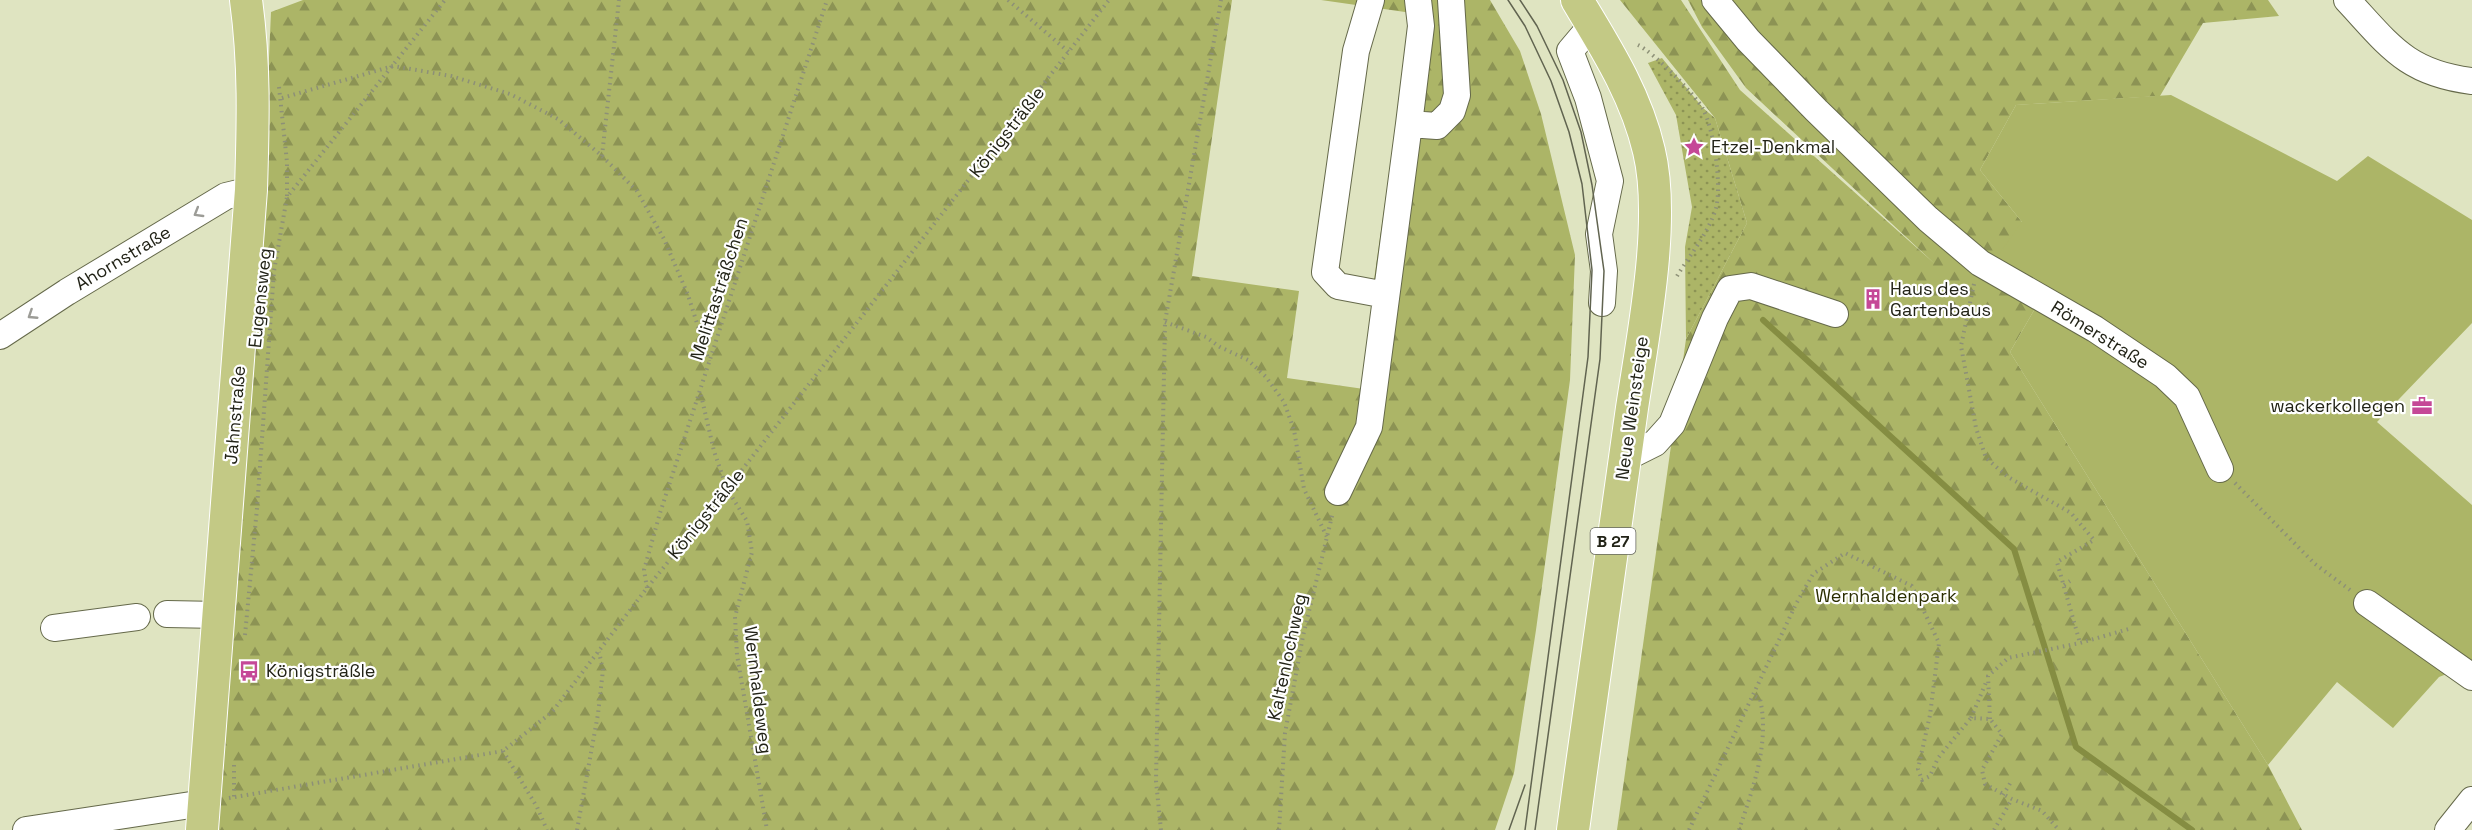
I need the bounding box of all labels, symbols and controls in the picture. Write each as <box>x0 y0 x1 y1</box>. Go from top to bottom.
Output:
street label: Königsträßle <box>964 81 1049 182</box>
place icon: Etzel-Denkmal <box>1682 135 1706 159</box>
place label: Etzel-Denkmal <box>1711 135 1835 158</box>
one-way arrow <box>194 206 204 217</box>
street label: Melittasträßchen <box>685 215 752 363</box>
street label: Ahornstraße <box>71 220 175 295</box>
street label: Eugensweg <box>243 247 276 349</box>
place label: Haus des Gartenbaus <box>1890 277 1991 321</box>
building icon: Haus des Gartenbaus <box>1861 287 1885 311</box>
street label: Römerstraße <box>2047 295 2154 374</box>
one-way arrow <box>28 308 39 319</box>
street label: Neue Weinsteige <box>1610 335 1653 481</box>
street label: Jahnstraße <box>219 365 250 465</box>
place label: wackerkollegen <box>2270 394 2405 417</box>
office icon: wackerkollegen <box>2410 394 2434 418</box>
street label: Königsträßle <box>662 464 749 563</box>
road number: B 27 <box>1590 528 1636 554</box>
park label: Wernhaldenpark <box>1815 584 1957 607</box>
street label: Kaltenlochweg <box>1262 591 1311 722</box>
street label: Wernhaldeweg <box>739 625 778 755</box>
bus stop icon: Königsträßle <box>237 659 261 683</box>
place label: Königsträßle <box>266 659 376 682</box>

